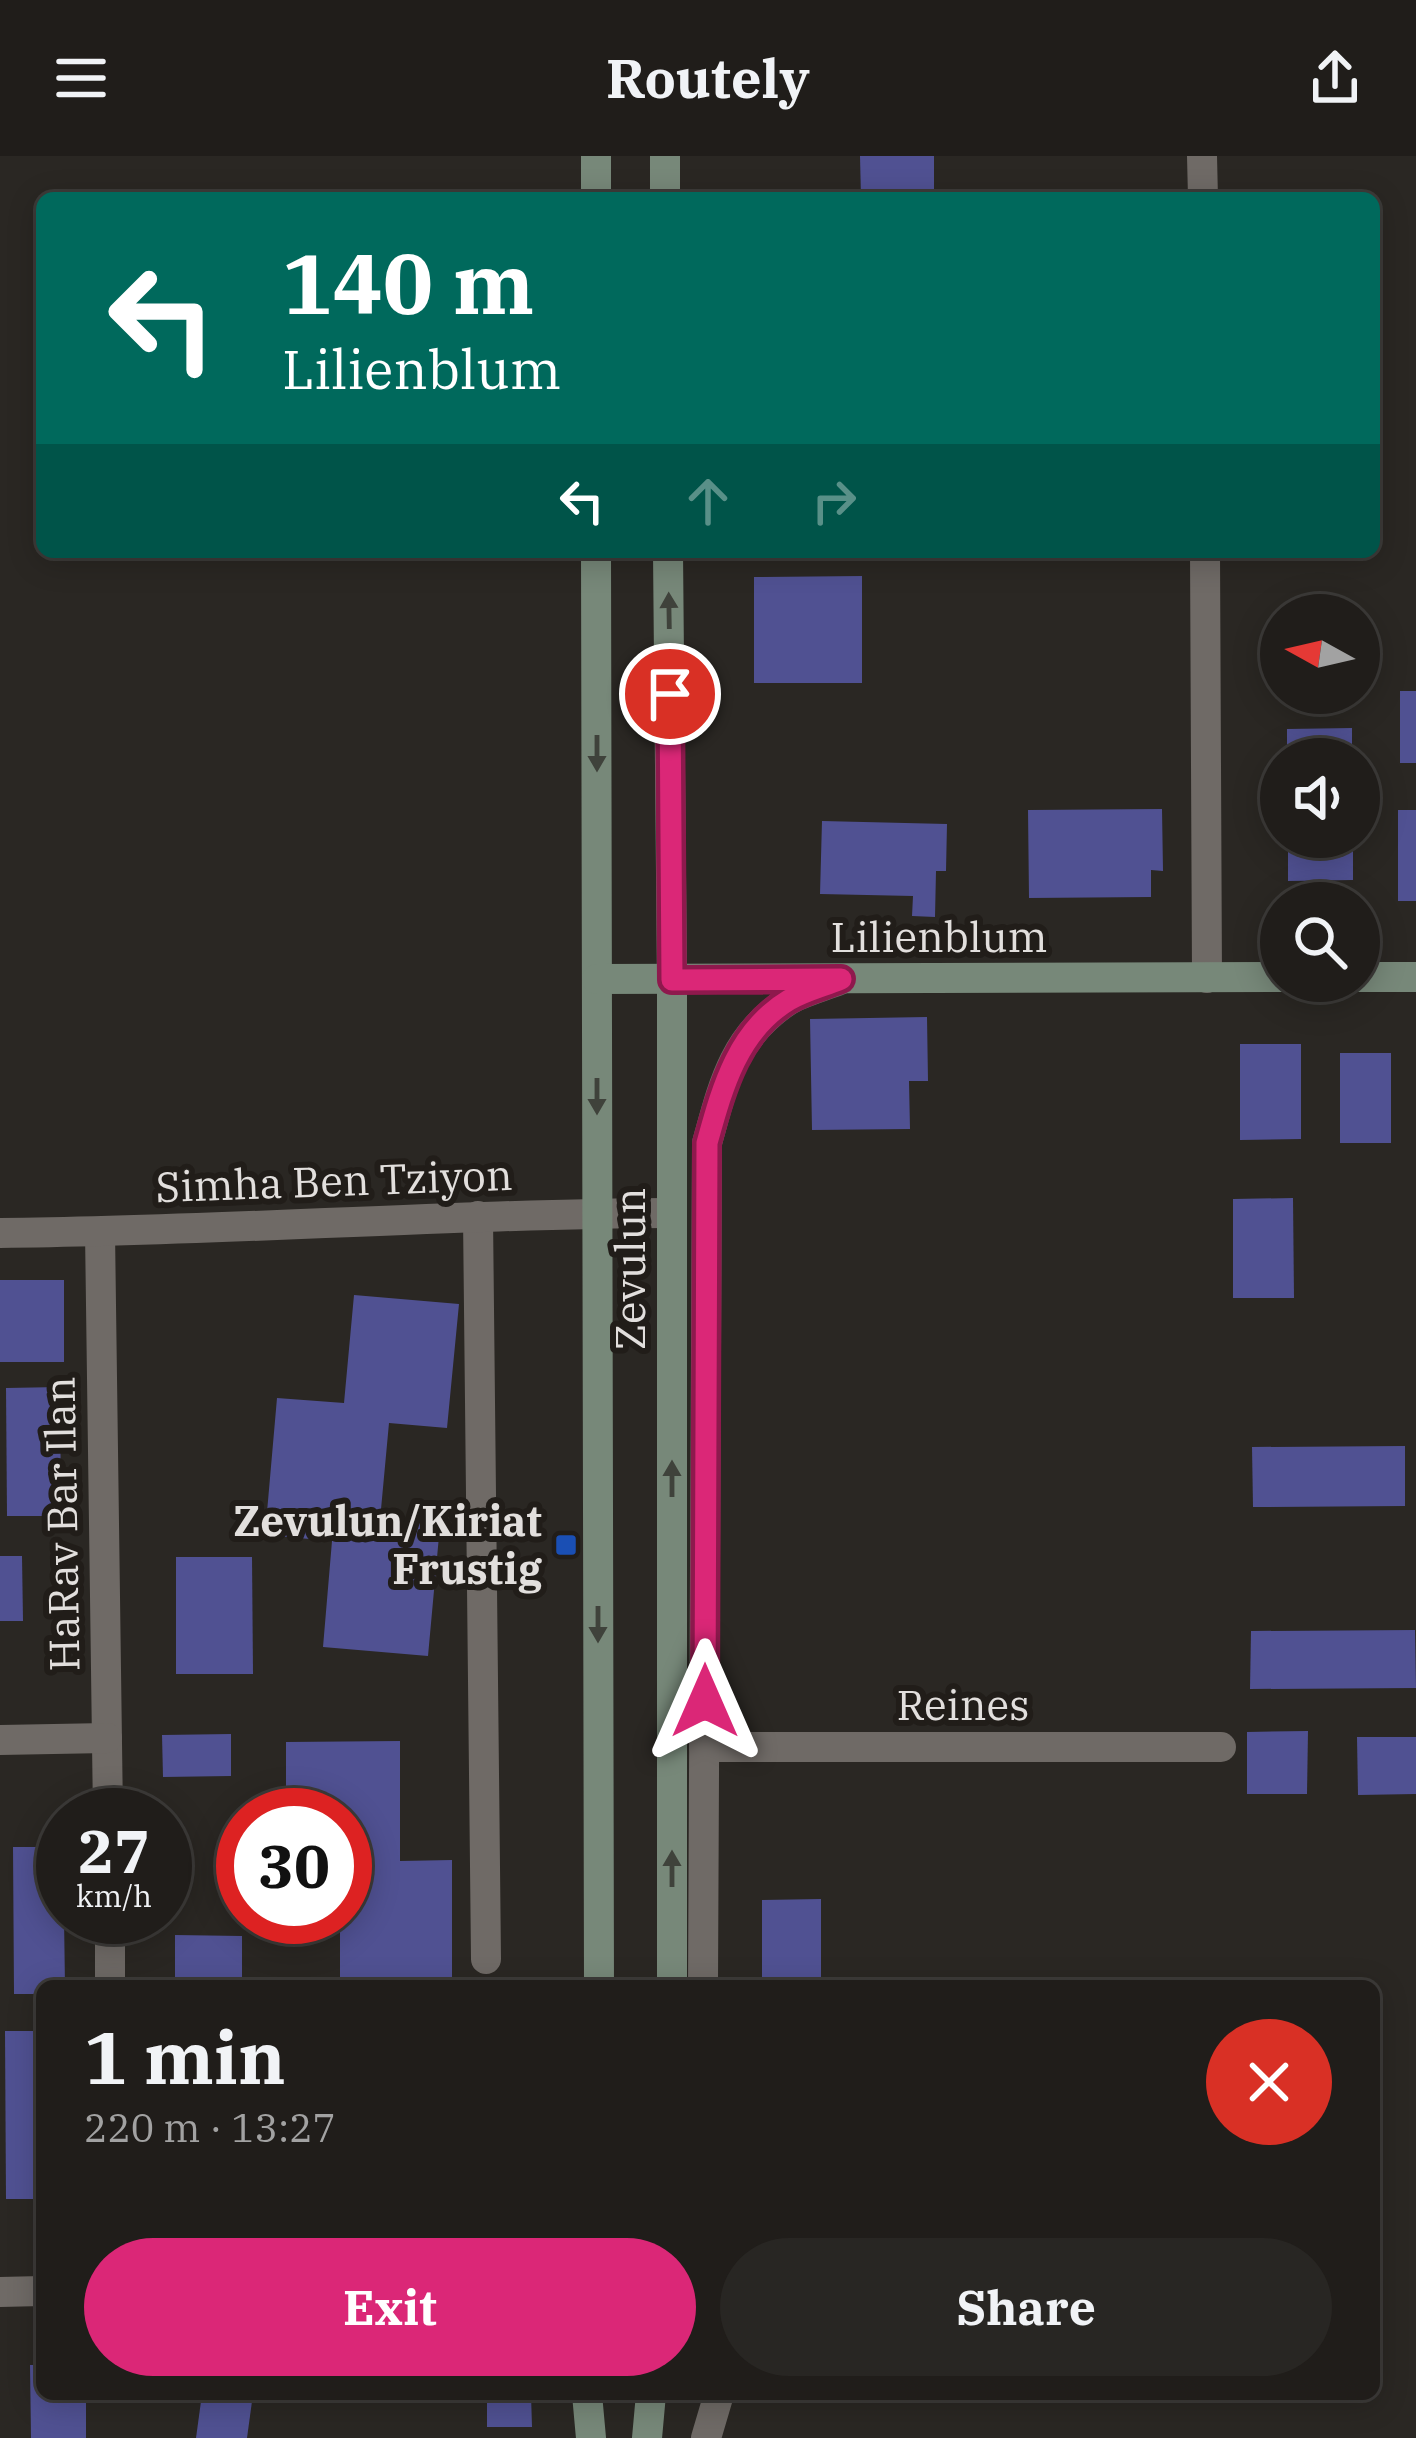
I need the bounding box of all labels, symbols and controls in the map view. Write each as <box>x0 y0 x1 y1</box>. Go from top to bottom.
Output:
text: Routely <box>606 43 810 113</box>
icon: menu <box>48 45 114 111</box>
icon: share <box>1302 45 1368 111</box>
text: 140 m <box>282 228 534 337</box>
icon: left <box>84 240 240 396</box>
text: Lilienblum <box>282 334 561 404</box>
icon: left <box>549 468 615 534</box>
icon: ahead <box>675 468 741 534</box>
icon: right <box>801 468 867 534</box>
one-way arrow <box>659 591 679 629</box>
north arrow <box>1260 594 1380 714</box>
map controls <box>1260 594 1380 1002</box>
pin <box>619 643 721 745</box>
icon: arrive <box>637 661 703 727</box>
one-way arrow <box>587 735 607 773</box>
button: sound <box>1260 738 1380 858</box>
button: search <box>1260 882 1380 1002</box>
street label: Lilienblum <box>830 909 1048 964</box>
one-way arrow <box>587 1078 607 1116</box>
street label: Simha Ben Tziyon <box>154 1147 513 1214</box>
street label: Zevulun <box>602 1188 657 1350</box>
street label: HaRav Bar Ilan <box>31 1376 92 1672</box>
one-way arrow <box>662 1459 682 1497</box>
place label: Zevulun/Kiriat Frustig <box>233 1493 543 1596</box>
marker: Zevulun/Kiriat Frustig <box>553 1532 579 1558</box>
one-way arrow <box>588 1606 608 1644</box>
position arrow <box>642 1638 768 1764</box>
street label: Reines <box>896 1677 1030 1732</box>
speed limit sign: 30 <box>216 1788 372 1944</box>
text: 27 <box>78 1811 150 1890</box>
one-way arrow <box>662 1849 682 1887</box>
text: km/h <box>76 1876 152 1915</box>
text: 1 min <box>84 2010 286 2104</box>
button: close <box>1206 2019 1332 2145</box>
text: 220 m · 13:27 <box>84 2102 336 2153</box>
button: Exit <box>84 2238 696 2376</box>
button: Share <box>720 2238 1332 2376</box>

